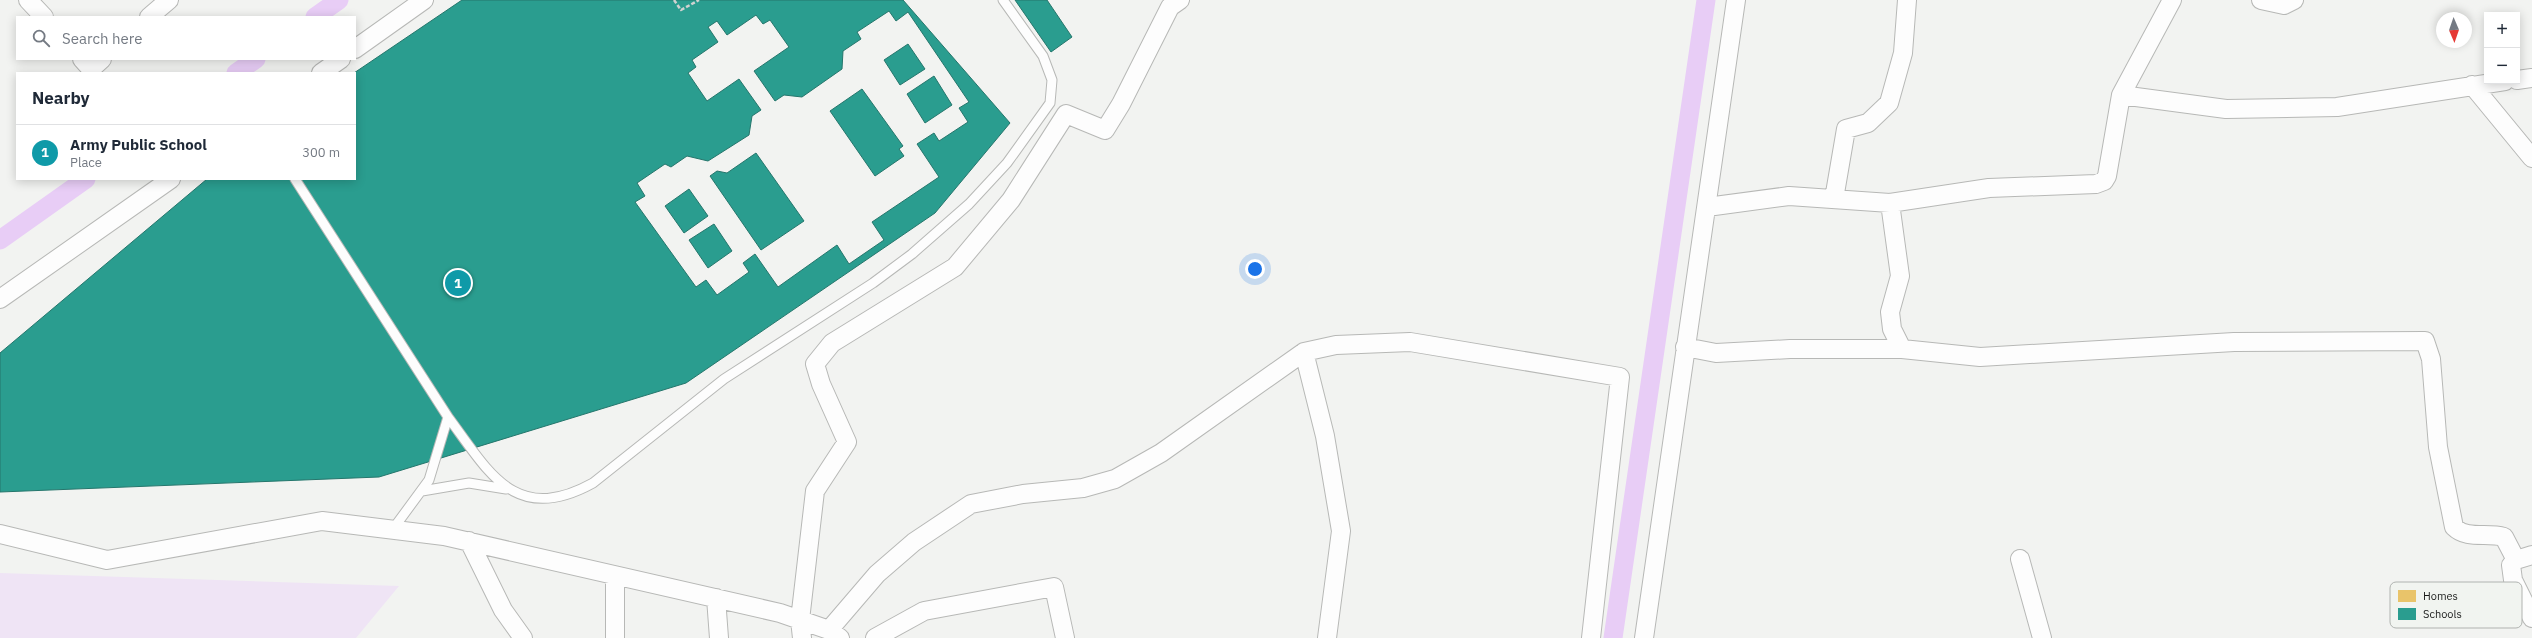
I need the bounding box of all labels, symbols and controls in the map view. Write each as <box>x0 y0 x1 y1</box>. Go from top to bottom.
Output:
north arrow <box>2436 12 2472 48</box>
map controls <box>2484 12 2520 84</box>
button: + <box>2484 12 2520 48</box>
search box <box>16 16 356 60</box>
icon: search <box>30 27 52 49</box>
text: Search here <box>62 29 142 48</box>
button: − <box>2484 48 2520 84</box>
text: Nearby <box>32 87 90 109</box>
text: Army Public School <box>70 135 207 154</box>
text: 1 <box>41 144 49 161</box>
text: 300 m <box>302 144 340 161</box>
text: Place <box>70 154 102 171</box>
your location <box>1245 259 1265 279</box>
pin: 1 <box>445 268 471 298</box>
legend <box>2390 582 2522 628</box>
text: Homes <box>2423 589 2458 603</box>
text: Schools <box>2423 607 2462 621</box>

